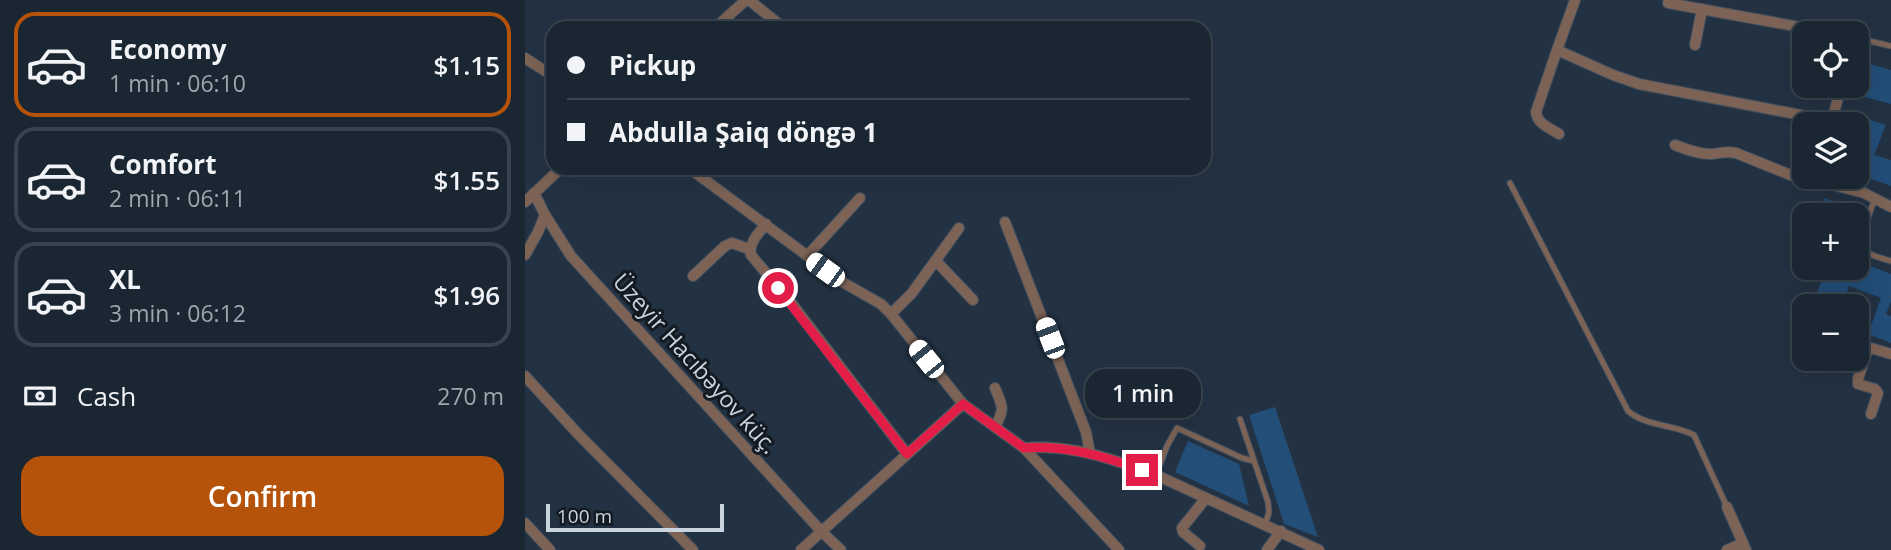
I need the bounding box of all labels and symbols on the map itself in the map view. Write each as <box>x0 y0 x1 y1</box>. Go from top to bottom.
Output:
car <box>802 249 849 291</box>
street label: Üzeyir Hacıbəyov küç. <box>606 266 786 460</box>
route start <box>762 272 794 304</box>
car <box>1033 315 1068 361</box>
car <box>905 336 948 382</box>
callout: 1 min <box>1084 368 1200 418</box>
route end <box>1126 454 1158 486</box>
scale bar <box>546 501 725 533</box>

